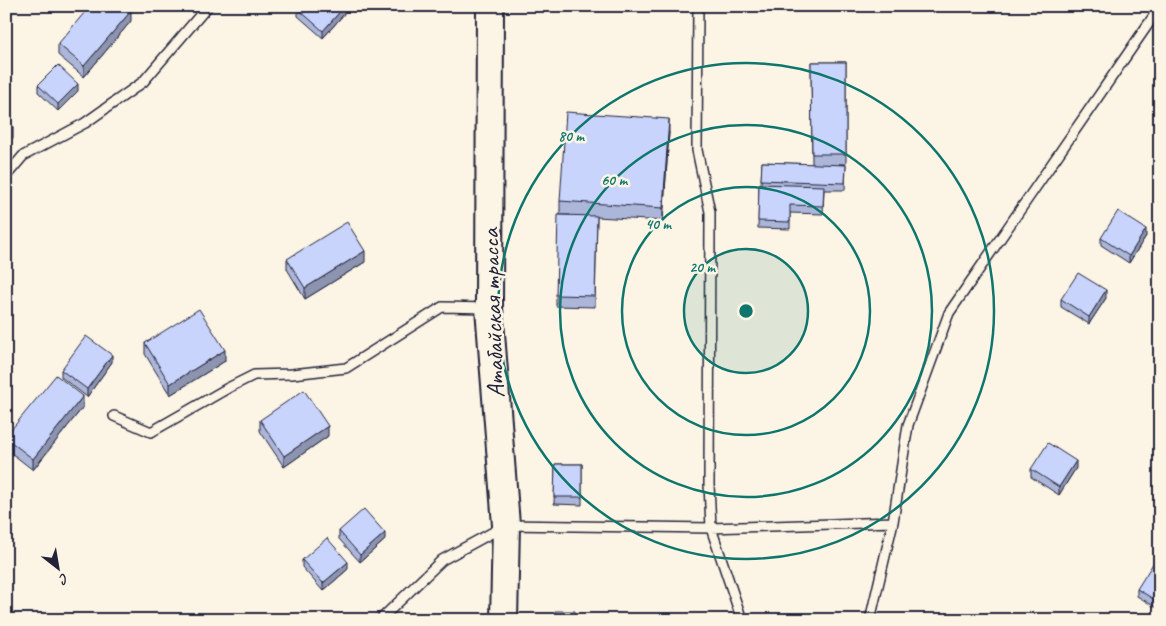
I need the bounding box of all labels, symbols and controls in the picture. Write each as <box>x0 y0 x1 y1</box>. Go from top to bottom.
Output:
text: 80 m <box>558 127 585 146</box>
text: 60 m <box>601 171 628 190</box>
text: 40 m <box>645 215 672 234</box>
street label: Атабайская трасса <box>474 226 512 398</box>
text: 20 m <box>689 258 716 277</box>
centre of rings <box>737 302 755 320</box>
north arrow <box>32 544 82 594</box>
text: С <box>55 570 72 589</box>

